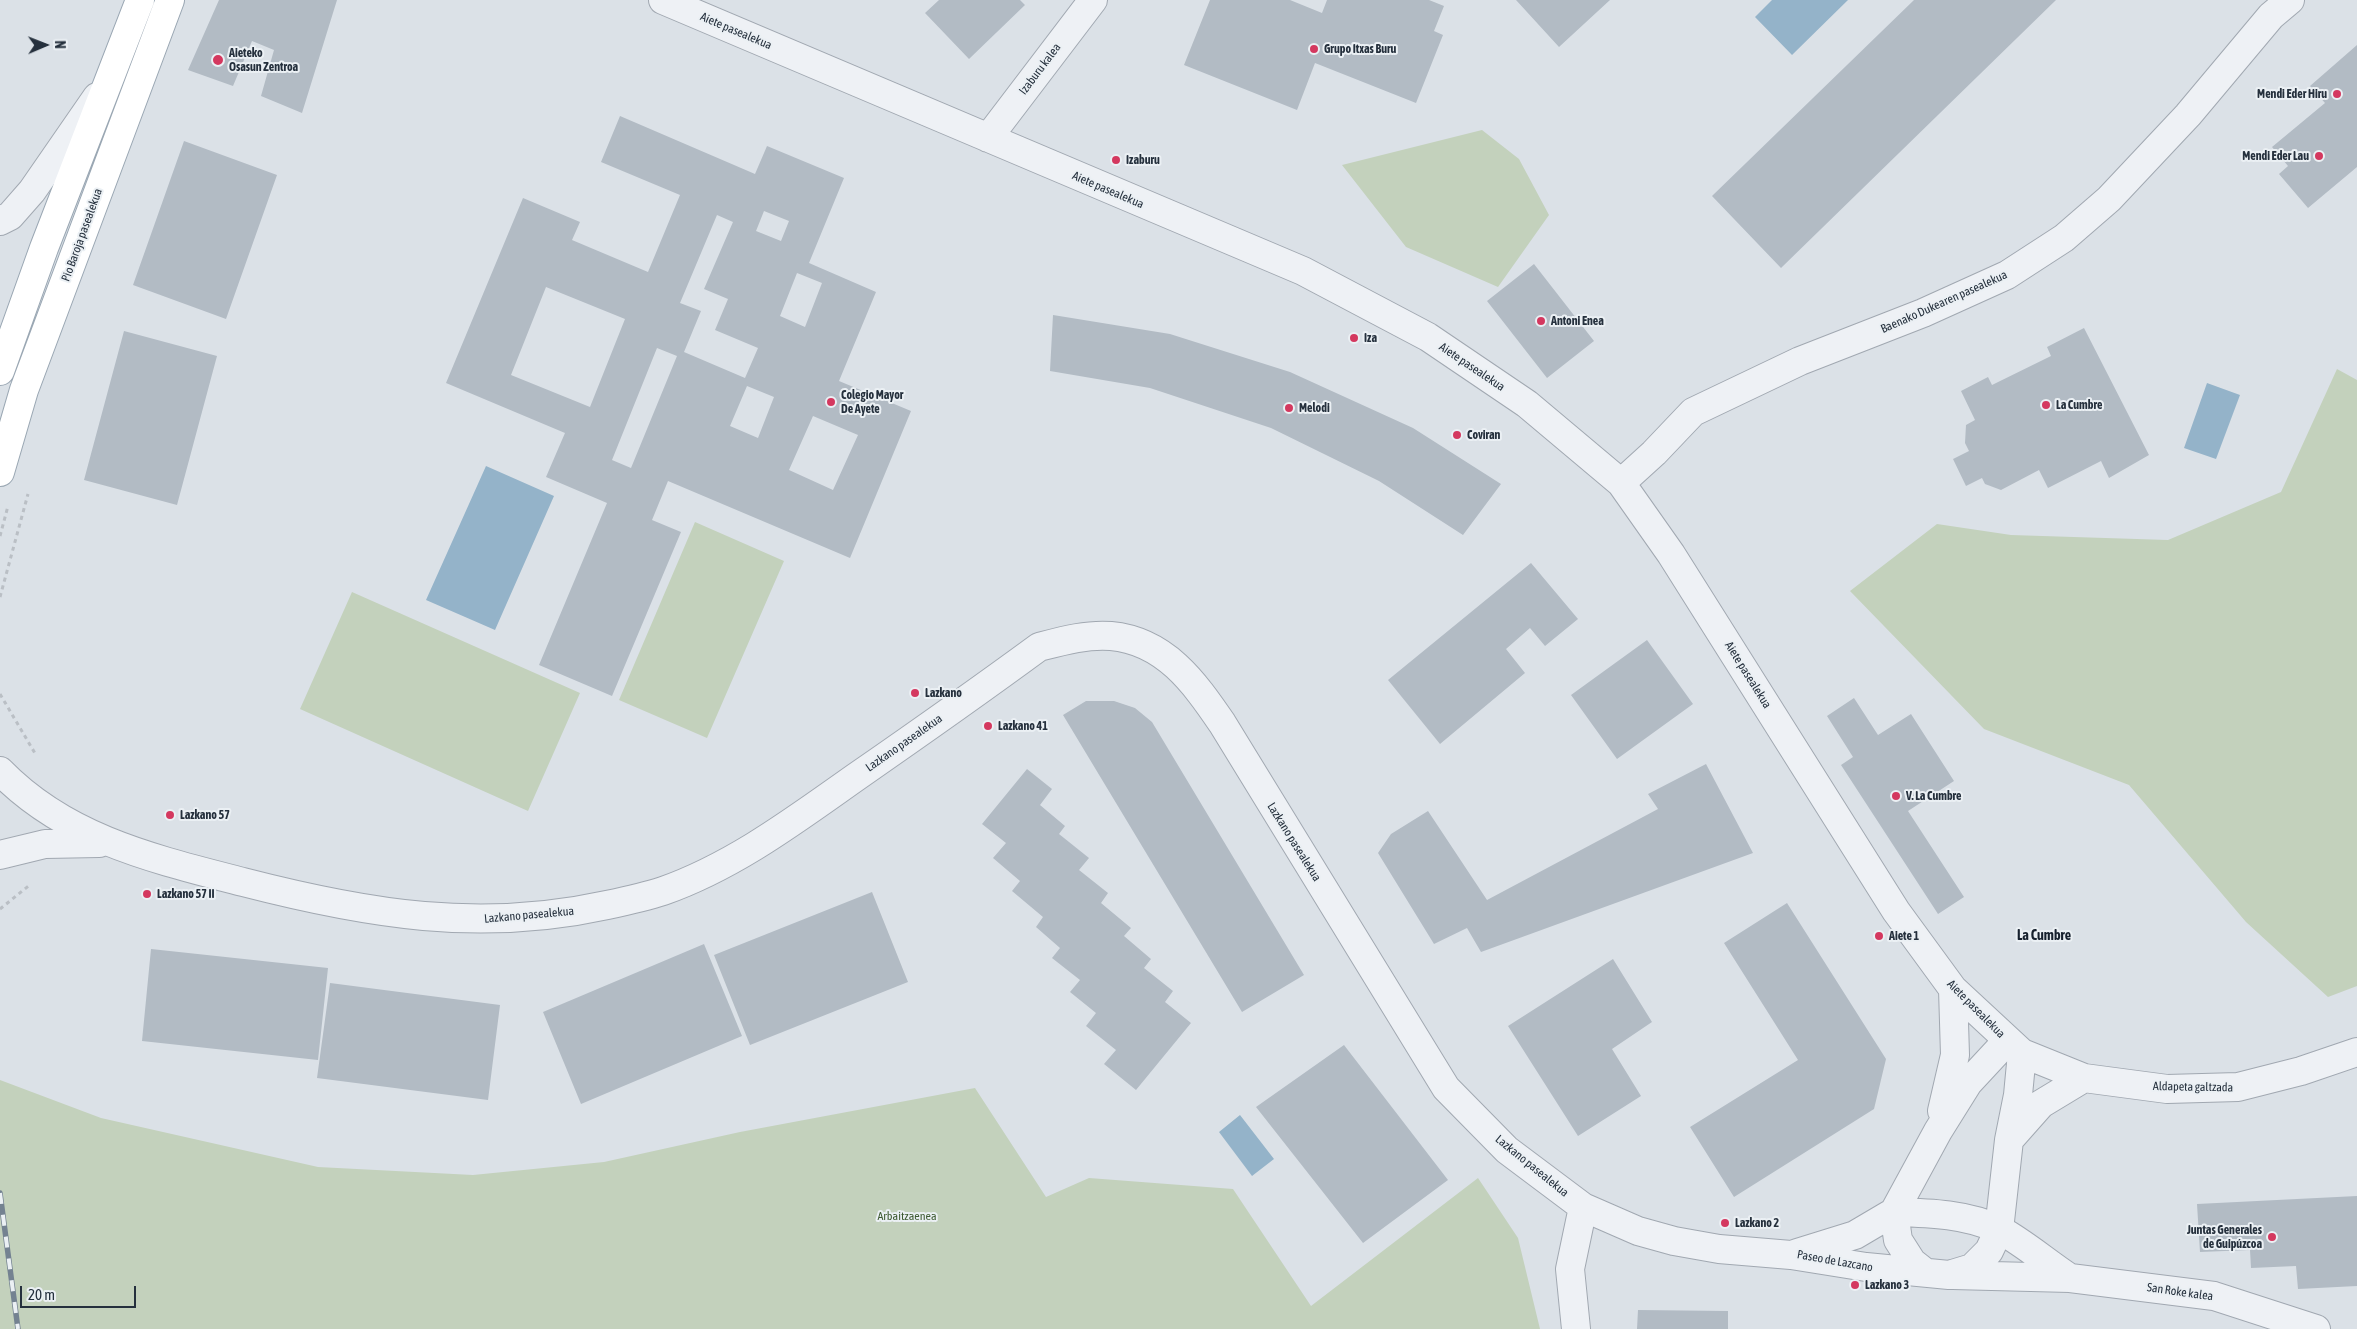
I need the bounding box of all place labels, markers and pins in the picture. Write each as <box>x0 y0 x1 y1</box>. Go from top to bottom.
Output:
place label: Grupo Itxas Buru <box>1324 42 1396 56</box>
marker: Grupo Itxas Buru <box>1308 43 1320 55</box>
place label: Aieteko Osasun Zentroa <box>229 46 298 74</box>
marker: Aieteko Osasun Zentroa <box>211 53 225 67</box>
place label: Mendi Eder Hiru <box>2257 87 2327 101</box>
marker: Mendi Eder Hiru <box>2331 88 2343 100</box>
place label: Mendi Eder Lau <box>2242 149 2309 163</box>
marker: Mendi Eder Lau <box>2313 150 2325 162</box>
place label: Izaburu <box>1126 153 1160 167</box>
marker: Izaburu <box>1110 154 1122 166</box>
place label: Antoni Enea <box>1551 314 1604 328</box>
marker: Antoni Enea <box>1535 315 1547 327</box>
place label: Iza <box>1364 331 1377 345</box>
marker: Iza <box>1348 332 1360 344</box>
place label: Colegio Mayor De Ayete <box>841 388 903 416</box>
marker: Colegio Mayor De Ayete <box>825 396 837 408</box>
place label: La Cumbre <box>2056 398 2102 412</box>
marker: La Cumbre <box>2040 399 2052 411</box>
place label: Melodi <box>1299 401 1330 415</box>
marker: Melodi <box>1283 402 1295 414</box>
place label: Coviran <box>1467 428 1500 442</box>
marker: Coviran <box>1451 429 1463 441</box>
place label: Lazkano <box>925 686 962 700</box>
marker: Lazkano <box>909 687 921 699</box>
place label: Lazkano 41 <box>998 719 1048 733</box>
marker: Lazkano 41 <box>982 720 994 732</box>
place label: V. La Cumbre <box>1906 789 1962 803</box>
marker: V. La Cumbre <box>1890 790 1902 802</box>
place label: Lazkano 57 <box>180 808 230 822</box>
marker: Lazkano 57 <box>164 809 176 821</box>
place label: Lazkano 57 II <box>157 887 215 901</box>
marker: Lazkano 57 II <box>141 888 153 900</box>
place label: Aiete 1 <box>1889 929 1919 943</box>
marker: Aiete 1 <box>1873 930 1885 942</box>
place label: Lazkano 2 <box>1735 1216 1779 1230</box>
marker: Lazkano 2 <box>1719 1217 1731 1229</box>
place label: Juntas Generales de Guipúzcoa <box>2187 1223 2262 1251</box>
marker: Juntas Generales de Guipúzcoa <box>2266 1231 2278 1243</box>
place label: Lazkano 3 <box>1865 1278 1909 1292</box>
marker: Lazkano 3 <box>1849 1279 1861 1291</box>

